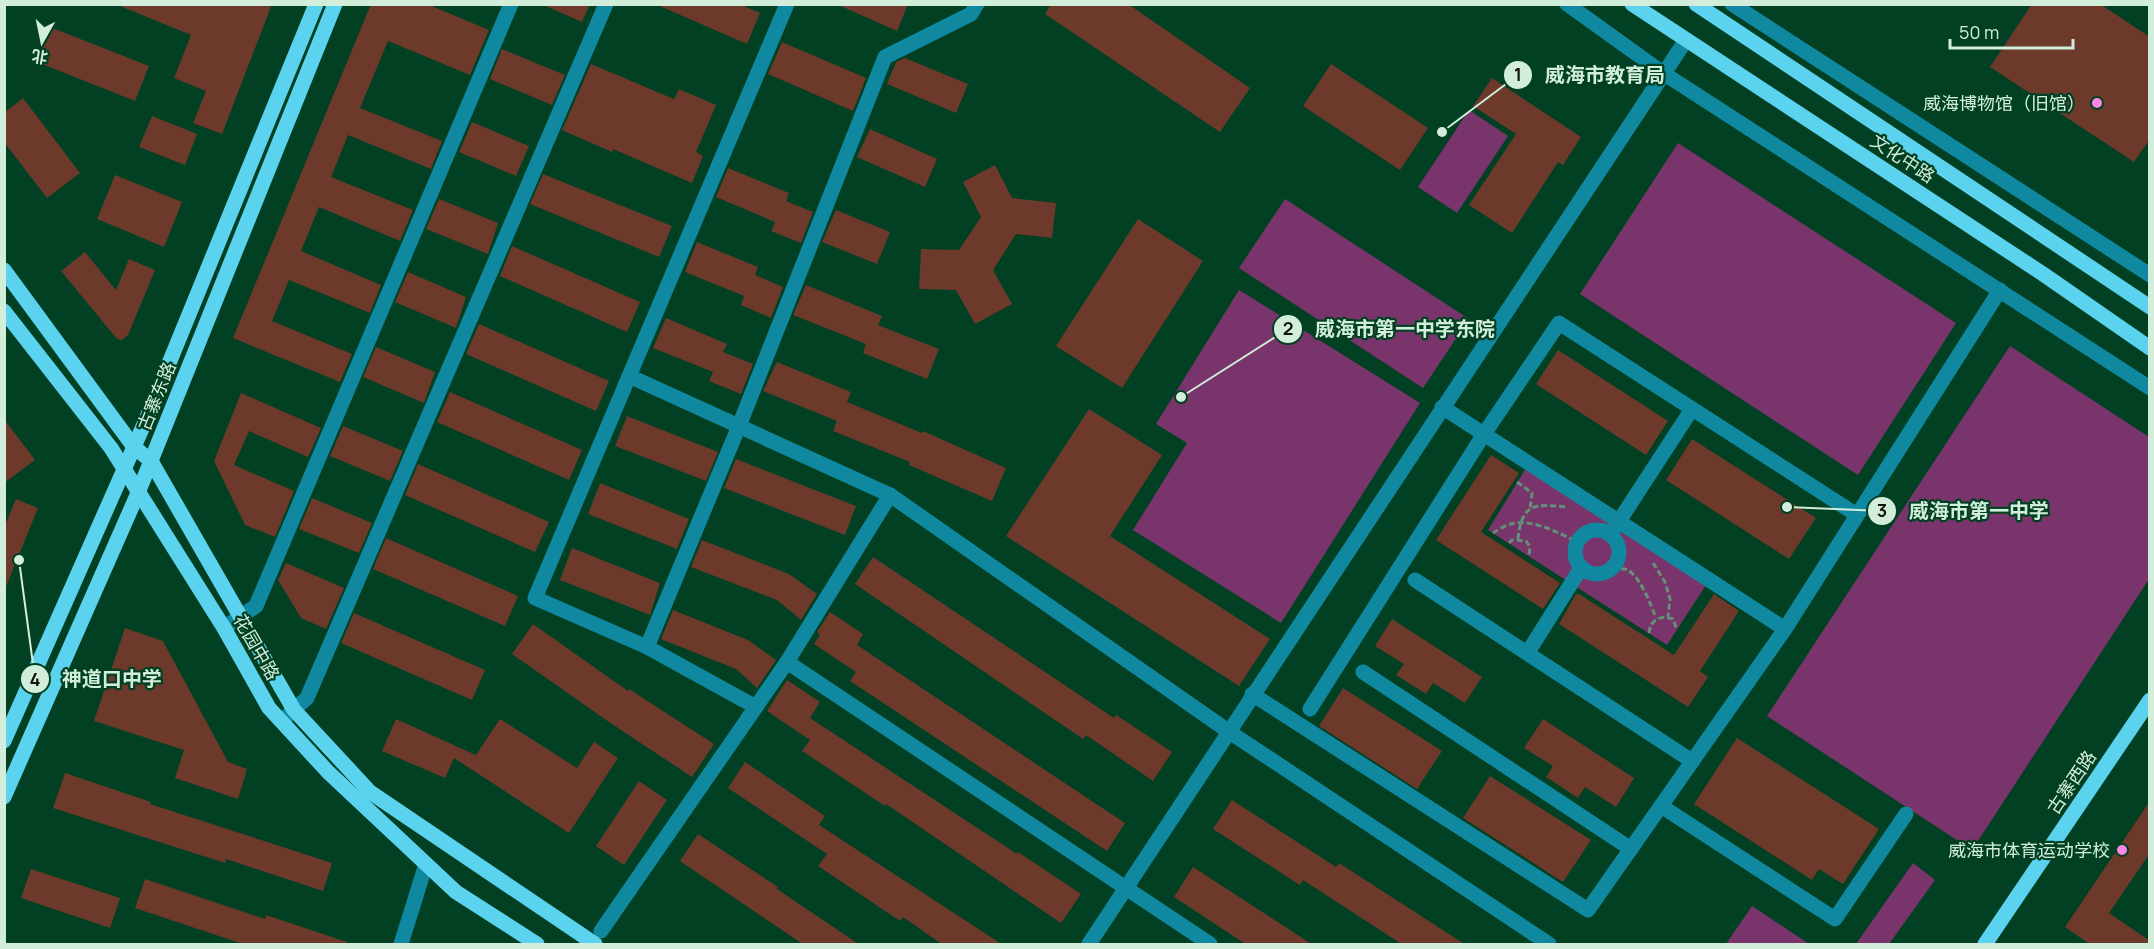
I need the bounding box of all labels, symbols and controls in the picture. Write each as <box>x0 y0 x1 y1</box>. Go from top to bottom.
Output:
north arrow <box>12 12 72 72</box>
scale bar <box>1950 12 2073 50</box>
text: 50 m <box>1959 20 1999 44</box>
text: 北 <box>30 45 49 69</box>
callout: 威海市教育局 <box>1503 56 1677 94</box>
text: 威海市教育局 <box>1545 61 1665 88</box>
text: 1 <box>1514 62 1522 86</box>
place label: 威海博物馆（旧馆） <box>1923 91 2085 115</box>
marker: 威海博物馆（旧馆） <box>2090 96 2104 110</box>
street label: 文化中路 <box>1866 128 1940 188</box>
callout: 威海市第一中学东院 <box>1273 310 1507 348</box>
text: 威海市第一中学东院 <box>1315 315 1495 342</box>
text: 2 <box>1283 316 1293 340</box>
street label: 古寨东路 <box>131 358 181 434</box>
callout: 威海市第一中学 <box>1867 492 2061 530</box>
text: 威海市第一中学 <box>1909 497 2049 524</box>
text: 3 <box>1877 498 1887 522</box>
street label: 花园中路 <box>229 610 285 684</box>
callout: 神道口中学 <box>20 660 174 698</box>
text: 神道口中学 <box>62 665 162 692</box>
text: 4 <box>30 667 41 691</box>
street label: 古寨西路 <box>2041 745 2101 819</box>
place label: 威海市体育运动学校 <box>1948 838 2110 862</box>
marker: 威海市体育运动学校 <box>2115 843 2129 857</box>

